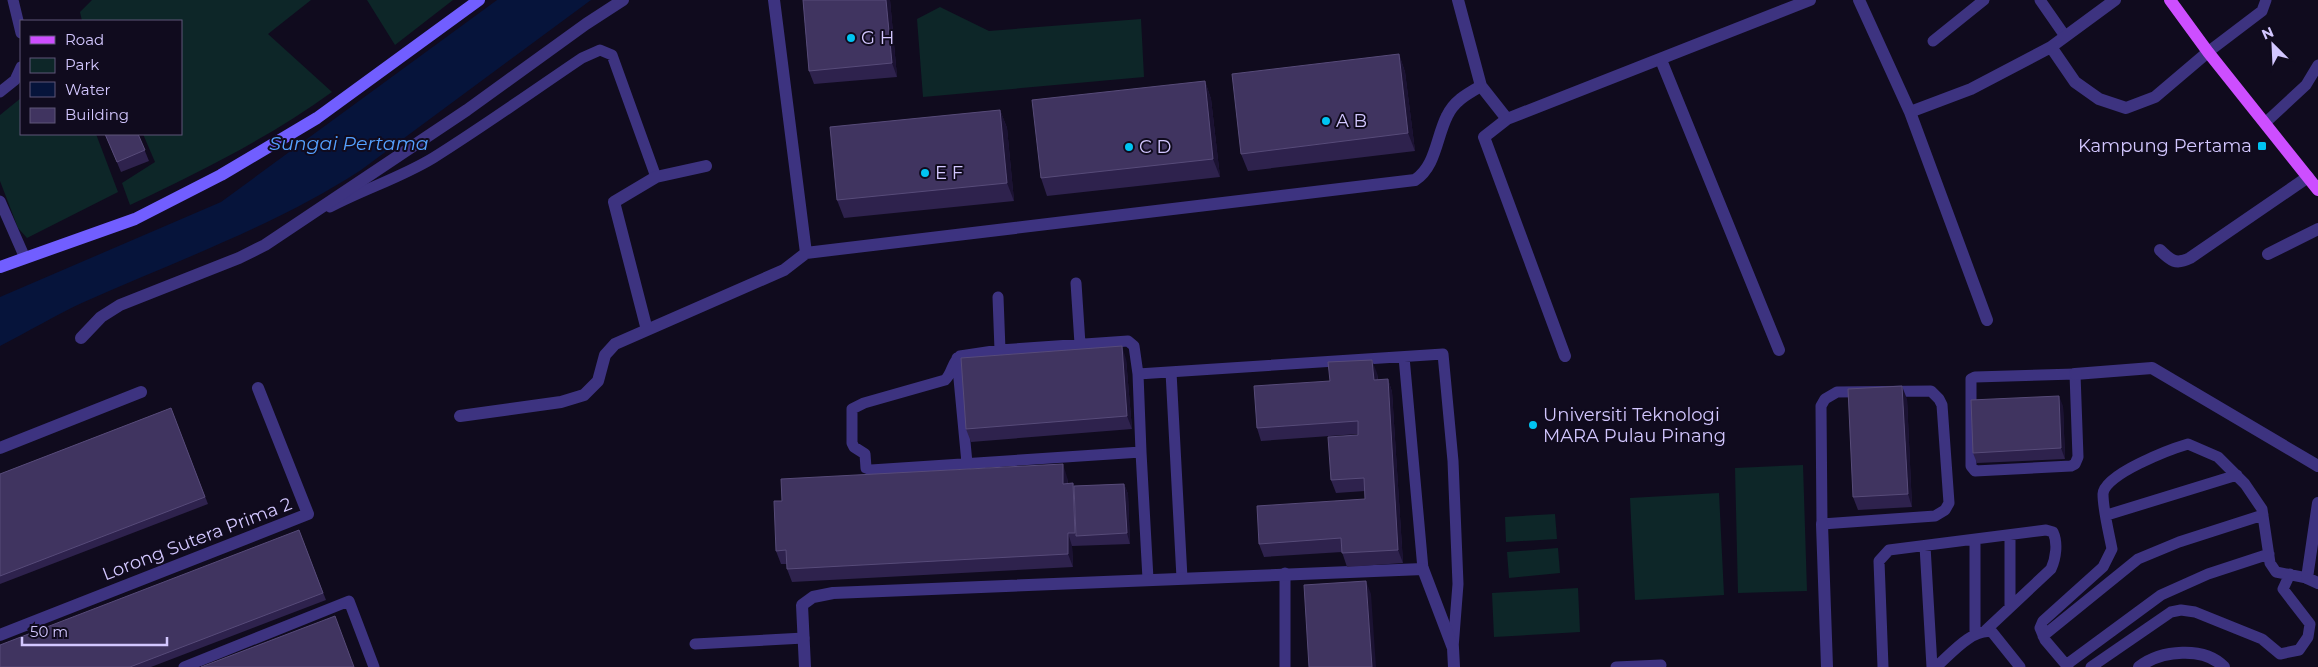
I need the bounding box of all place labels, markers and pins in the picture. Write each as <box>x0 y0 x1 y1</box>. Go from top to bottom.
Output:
place label: G H <box>861 27 894 49</box>
marker: G H <box>845 32 857 44</box>
place label: A B <box>1336 110 1367 132</box>
marker: A B <box>1320 115 1332 127</box>
place label: Kampung Pertama <box>2078 135 2252 157</box>
place label: C D <box>1139 136 1171 158</box>
marker: Kampung Pertama <box>2256 140 2268 152</box>
marker: C D <box>1123 141 1135 153</box>
place label: E F <box>935 162 963 184</box>
marker: E F <box>919 167 931 179</box>
place label: Universiti Teknologi MARA Pulau Pinang <box>1543 404 1726 447</box>
marker: Universiti Teknologi MARA Pulau Pinang <box>1527 419 1539 431</box>

